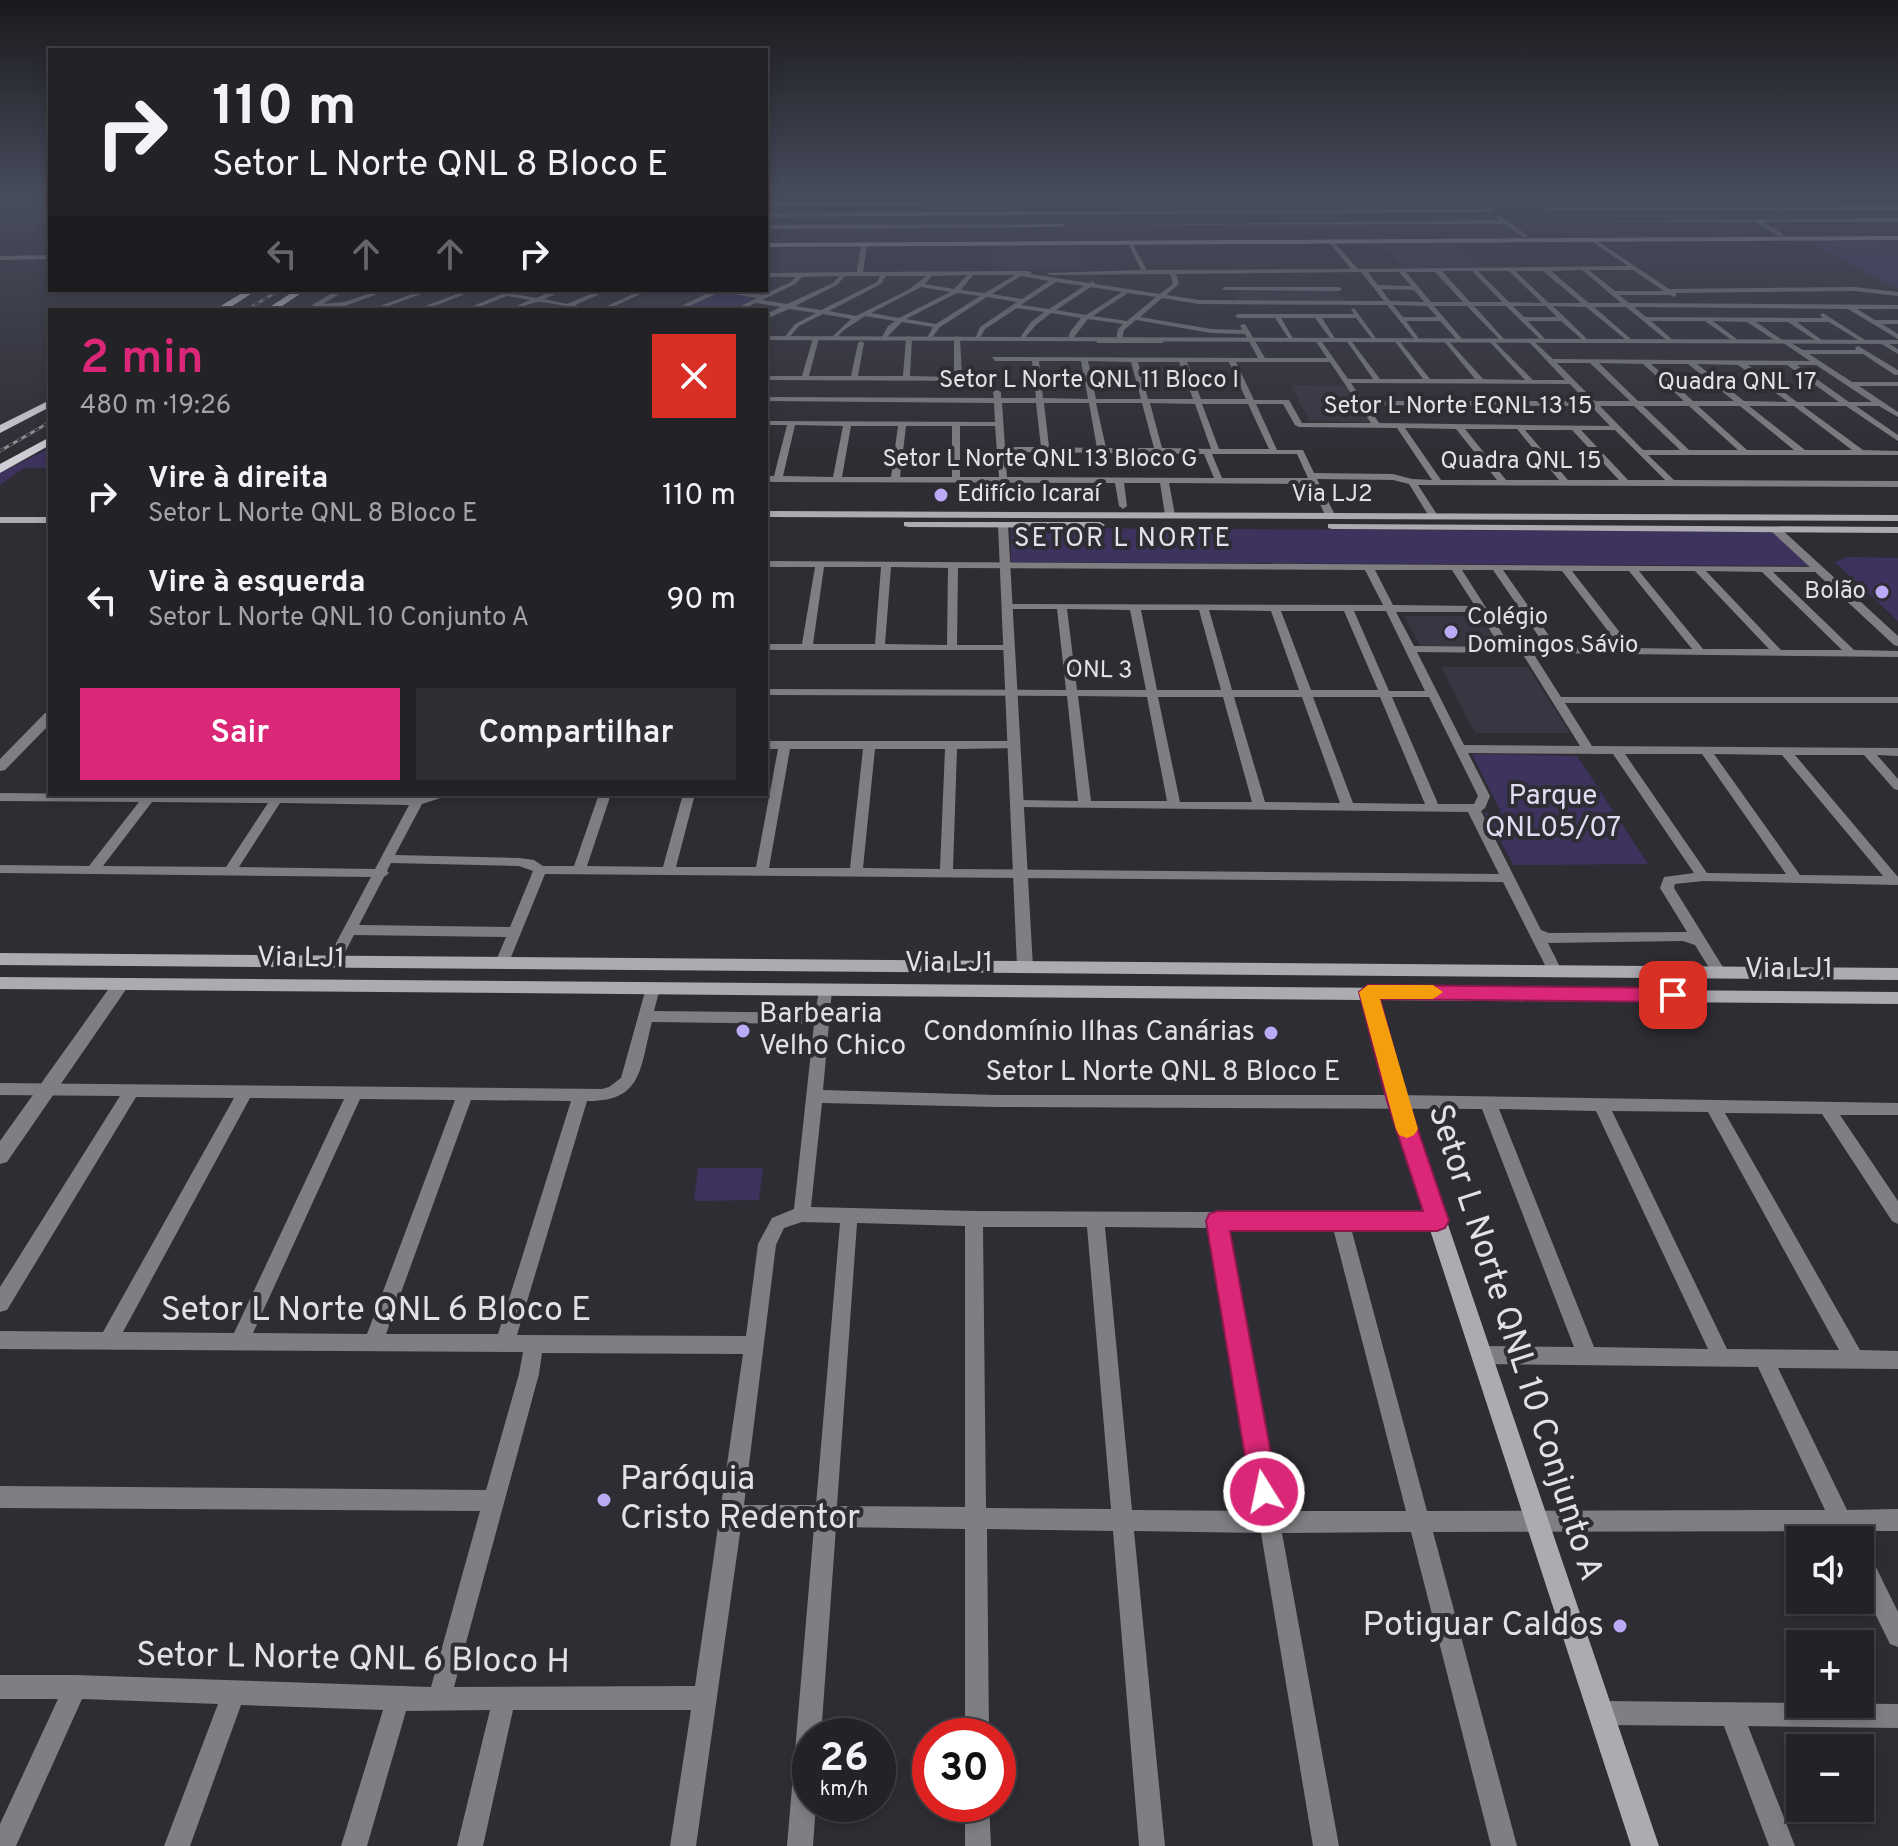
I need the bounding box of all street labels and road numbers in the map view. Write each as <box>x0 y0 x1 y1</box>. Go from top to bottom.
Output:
street label: Setor L Norte QNL 11 Bloco I <box>939 366 1239 396</box>
street label: Quadra QNL 17 <box>1657 368 1817 398</box>
street label: Setor L Norte EQNL 13 15 <box>1323 392 1593 422</box>
street label: Setor L Norte QNL 13 Bloco G <box>882 445 1198 475</box>
street label: Quadra QNL 15 <box>1440 447 1602 477</box>
street label: Via LJ2 <box>1291 480 1373 510</box>
street label: ONL 3 <box>1065 655 1133 687</box>
street label: Via LJ1 <box>257 940 345 978</box>
street label: Via LJ1 <box>905 946 993 982</box>
street label: Via LJ1 <box>1745 952 1833 988</box>
street label: Setor L Norte QNL 8 Bloco E <box>986 1055 1340 1091</box>
street label: Setor L Norte QNL 10 Conjunto A <box>1417 1099 1611 1587</box>
street label: Setor L Norte QNL 6 Bloco E <box>161 1290 591 1333</box>
street label: Setor L Norte QNL 6 Bloco H <box>136 1635 570 1685</box>

